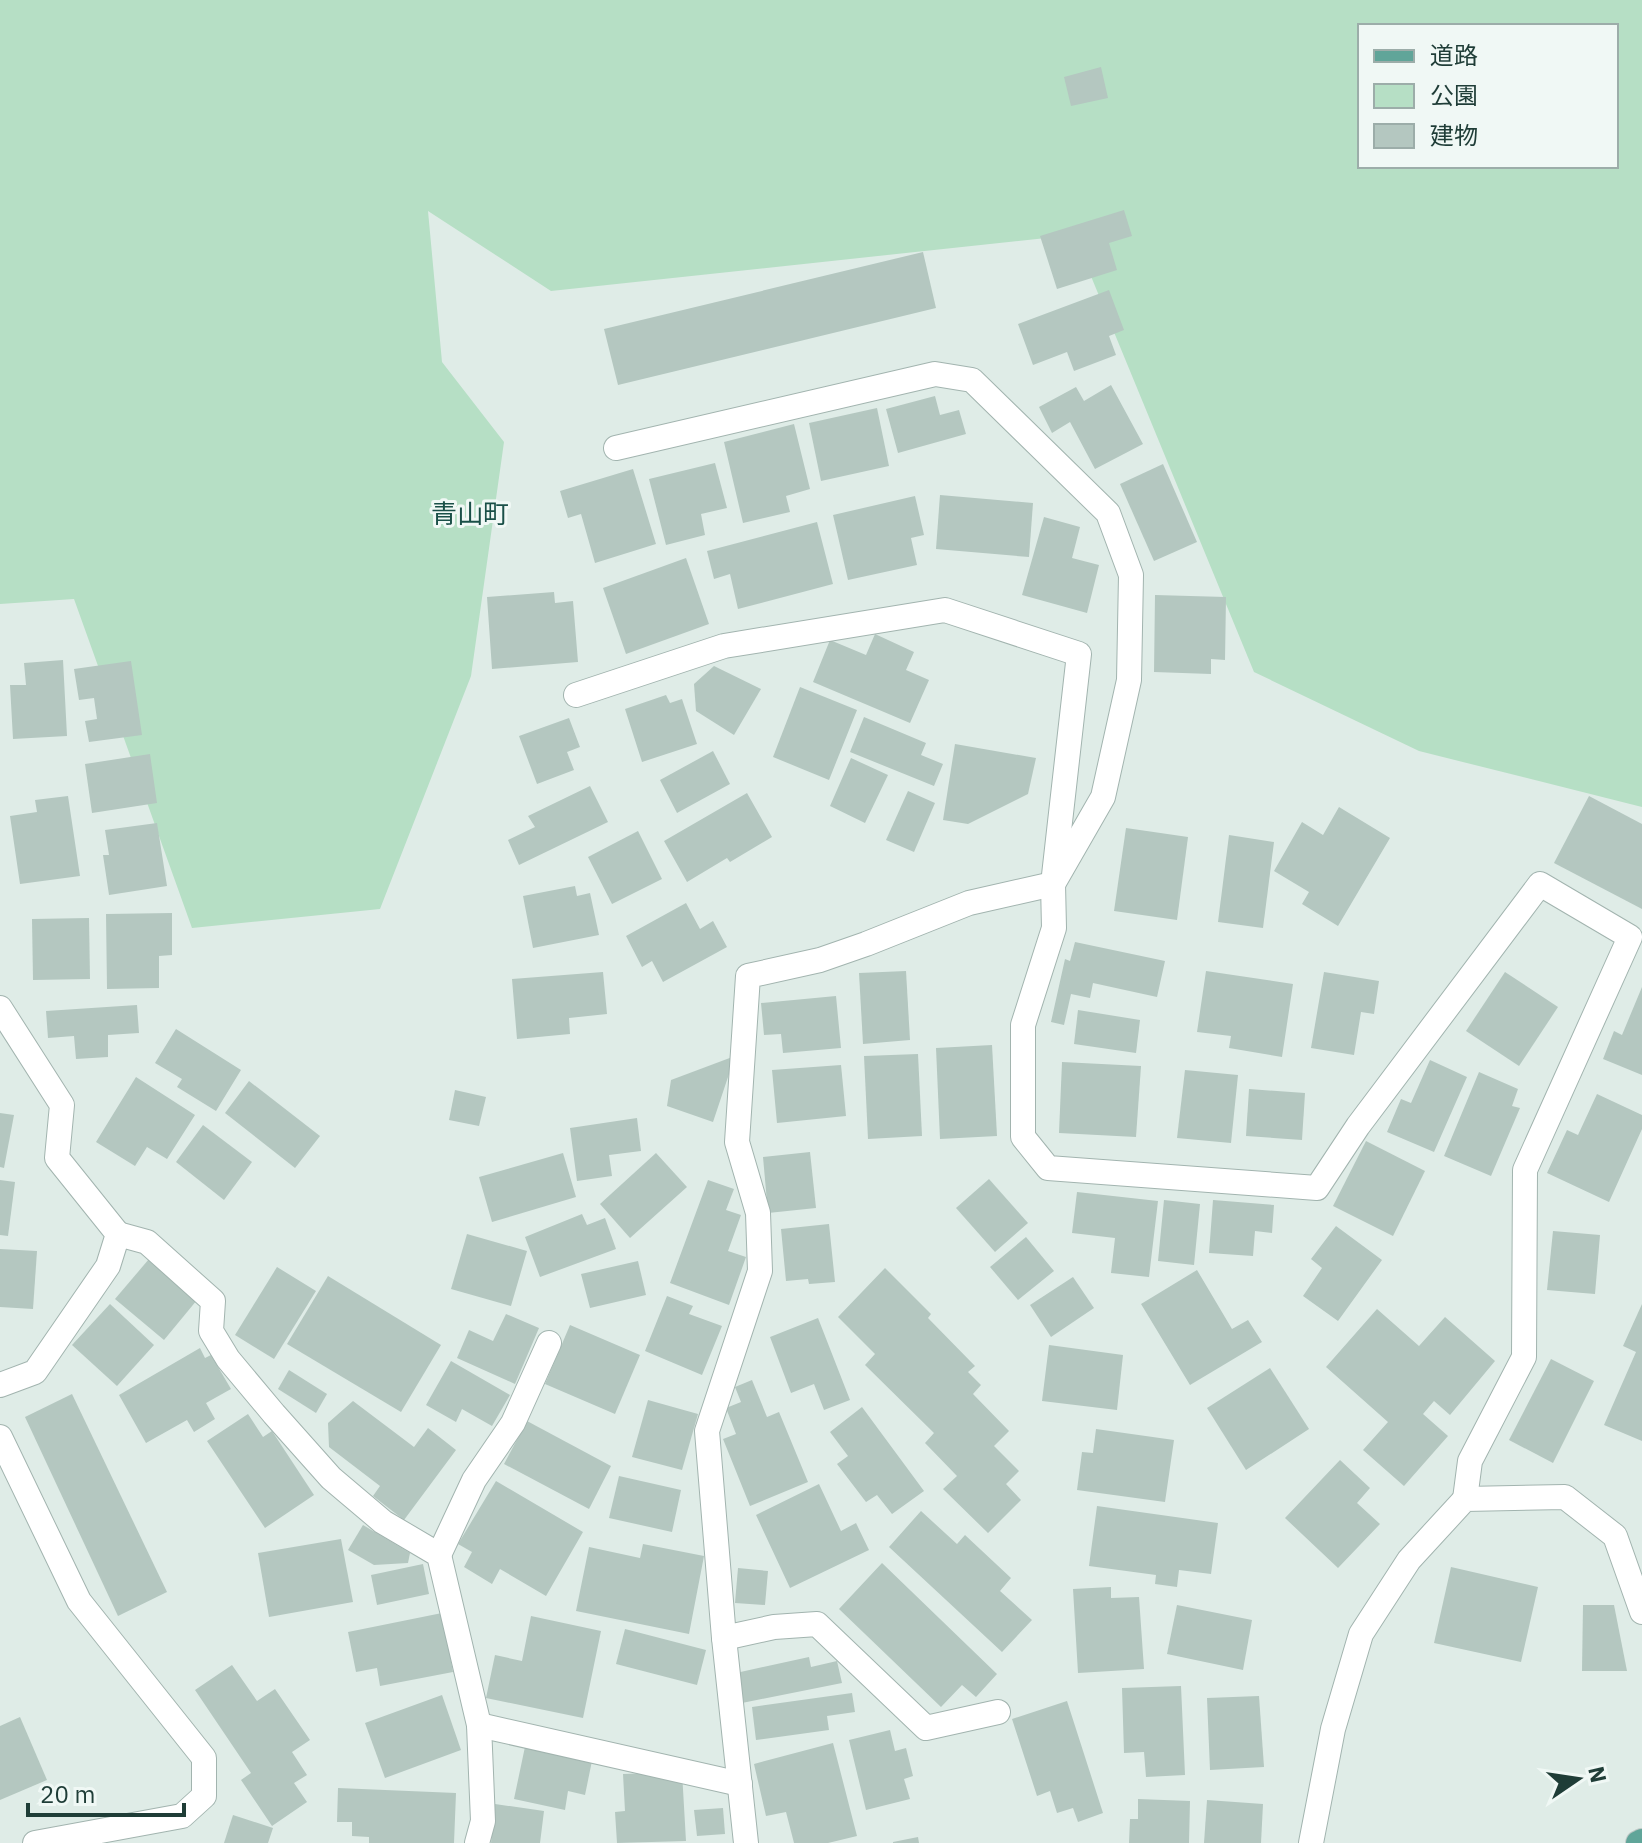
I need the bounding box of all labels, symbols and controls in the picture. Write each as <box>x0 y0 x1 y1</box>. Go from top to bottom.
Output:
legend <box>1358 24 1618 168</box>
text: 道路 <box>1430 39 1478 71</box>
text: 公園 <box>1430 79 1478 111</box>
text: 建物 <box>1430 119 1478 151</box>
district label: 青山町 <box>431 496 509 530</box>
north arrow <box>1538 1739 1618 1819</box>
text: N <box>1582 1763 1614 1785</box>
scale bar <box>28 1767 184 1817</box>
text: 20 m <box>40 1778 95 1810</box>

